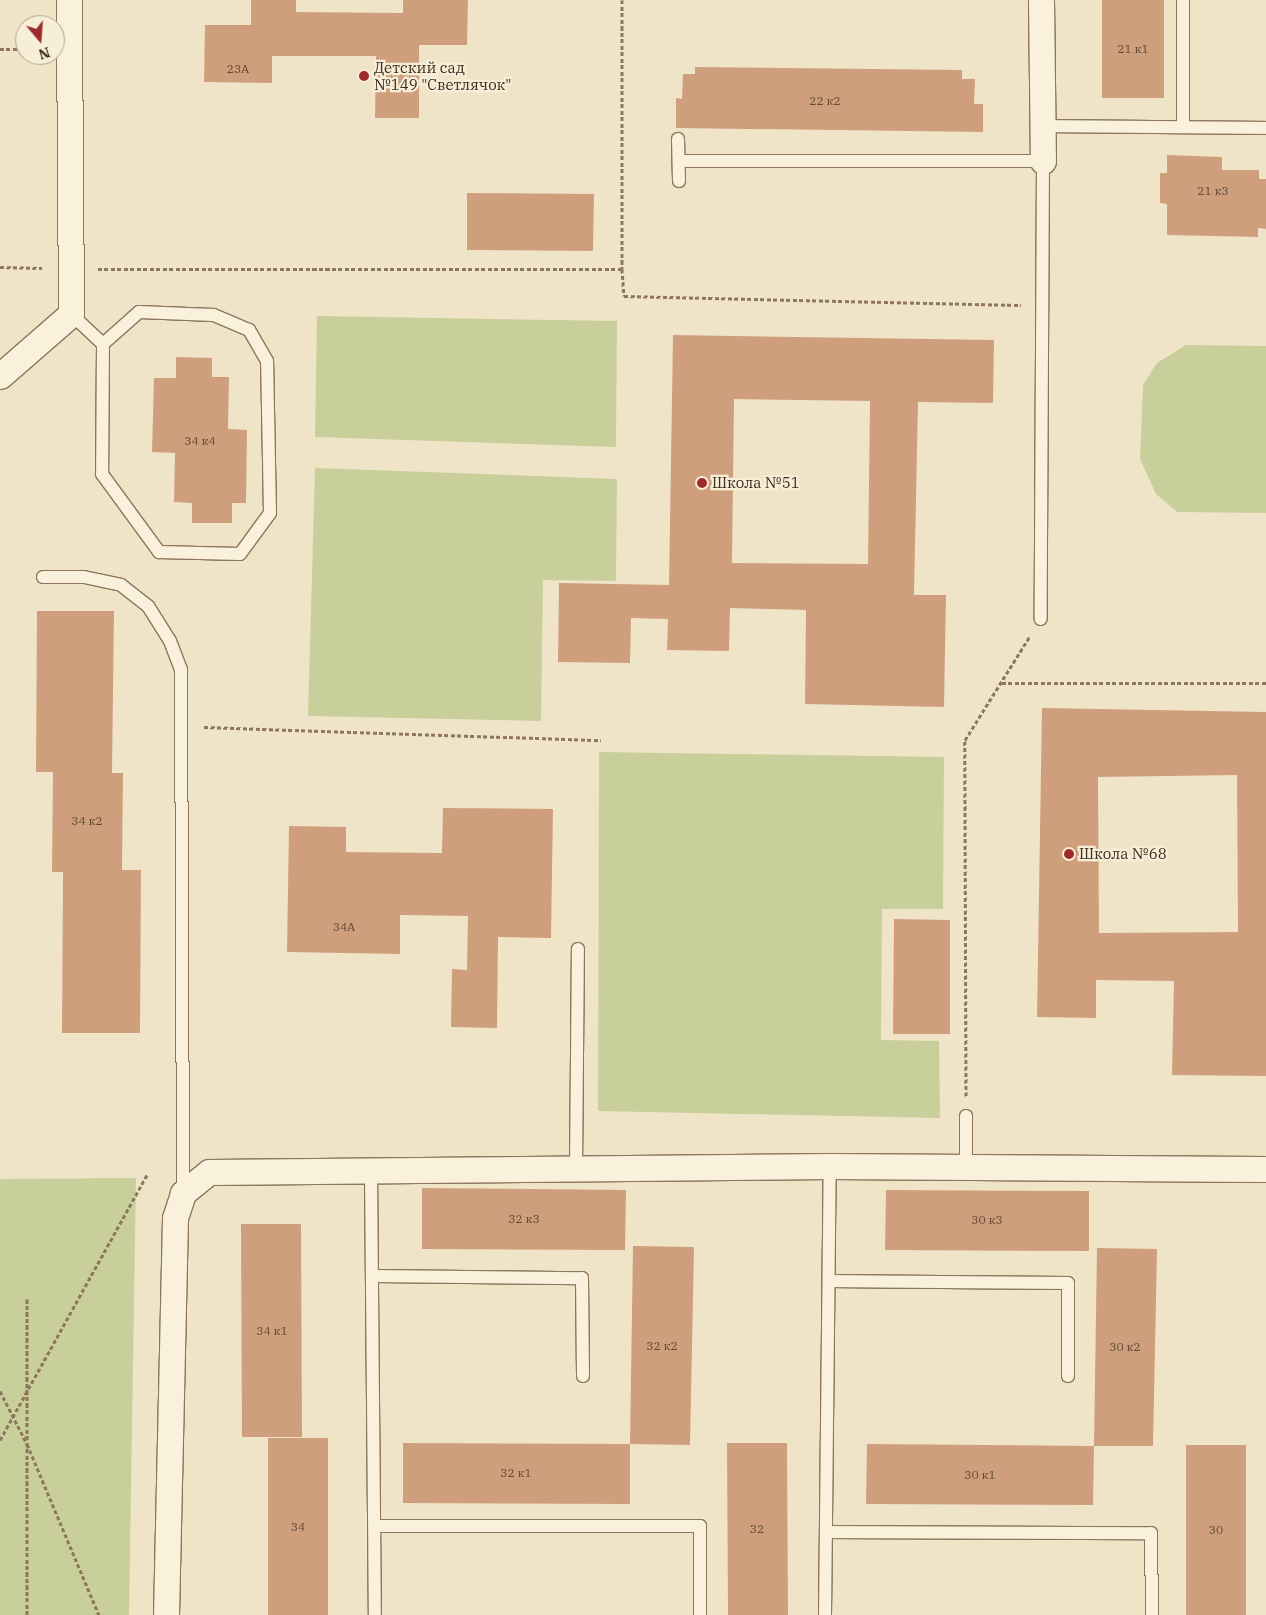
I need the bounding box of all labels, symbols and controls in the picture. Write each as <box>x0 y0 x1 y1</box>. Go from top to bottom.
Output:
north arrow <box>15 15 65 65</box>
house number: 21 к1 <box>1117 42 1149 56</box>
text: N <box>36 43 52 64</box>
place label: Детский сад №149 "Светлячок" <box>374 58 512 93</box>
house number: 23А <box>227 62 249 76</box>
marker: Детский сад №149 "Светлячок" <box>358 70 370 82</box>
house number: 22 к2 <box>809 94 841 108</box>
house number: 21 к3 <box>1197 184 1229 198</box>
house number: 34 к4 <box>184 434 216 448</box>
place label: Школа №51 <box>712 474 800 492</box>
marker: Школа №51 <box>696 477 708 489</box>
house number: 34 к2 <box>71 814 103 828</box>
place label: Школа №68 <box>1079 845 1167 863</box>
marker: Школа №68 <box>1063 848 1075 860</box>
house number: 34А <box>333 920 355 934</box>
house number: 32 к3 <box>508 1212 540 1226</box>
house number: 30 к3 <box>971 1213 1003 1227</box>
house number: 34 к1 <box>256 1324 288 1338</box>
house number: 32 к2 <box>646 1339 678 1353</box>
house number: 30 к2 <box>1109 1340 1141 1354</box>
house number: 32 к1 <box>500 1466 532 1480</box>
house number: 30 к1 <box>964 1468 996 1482</box>
house number: 34 <box>291 1520 305 1534</box>
house number: 32 <box>750 1522 764 1536</box>
house number: 30 <box>1209 1523 1223 1537</box>

